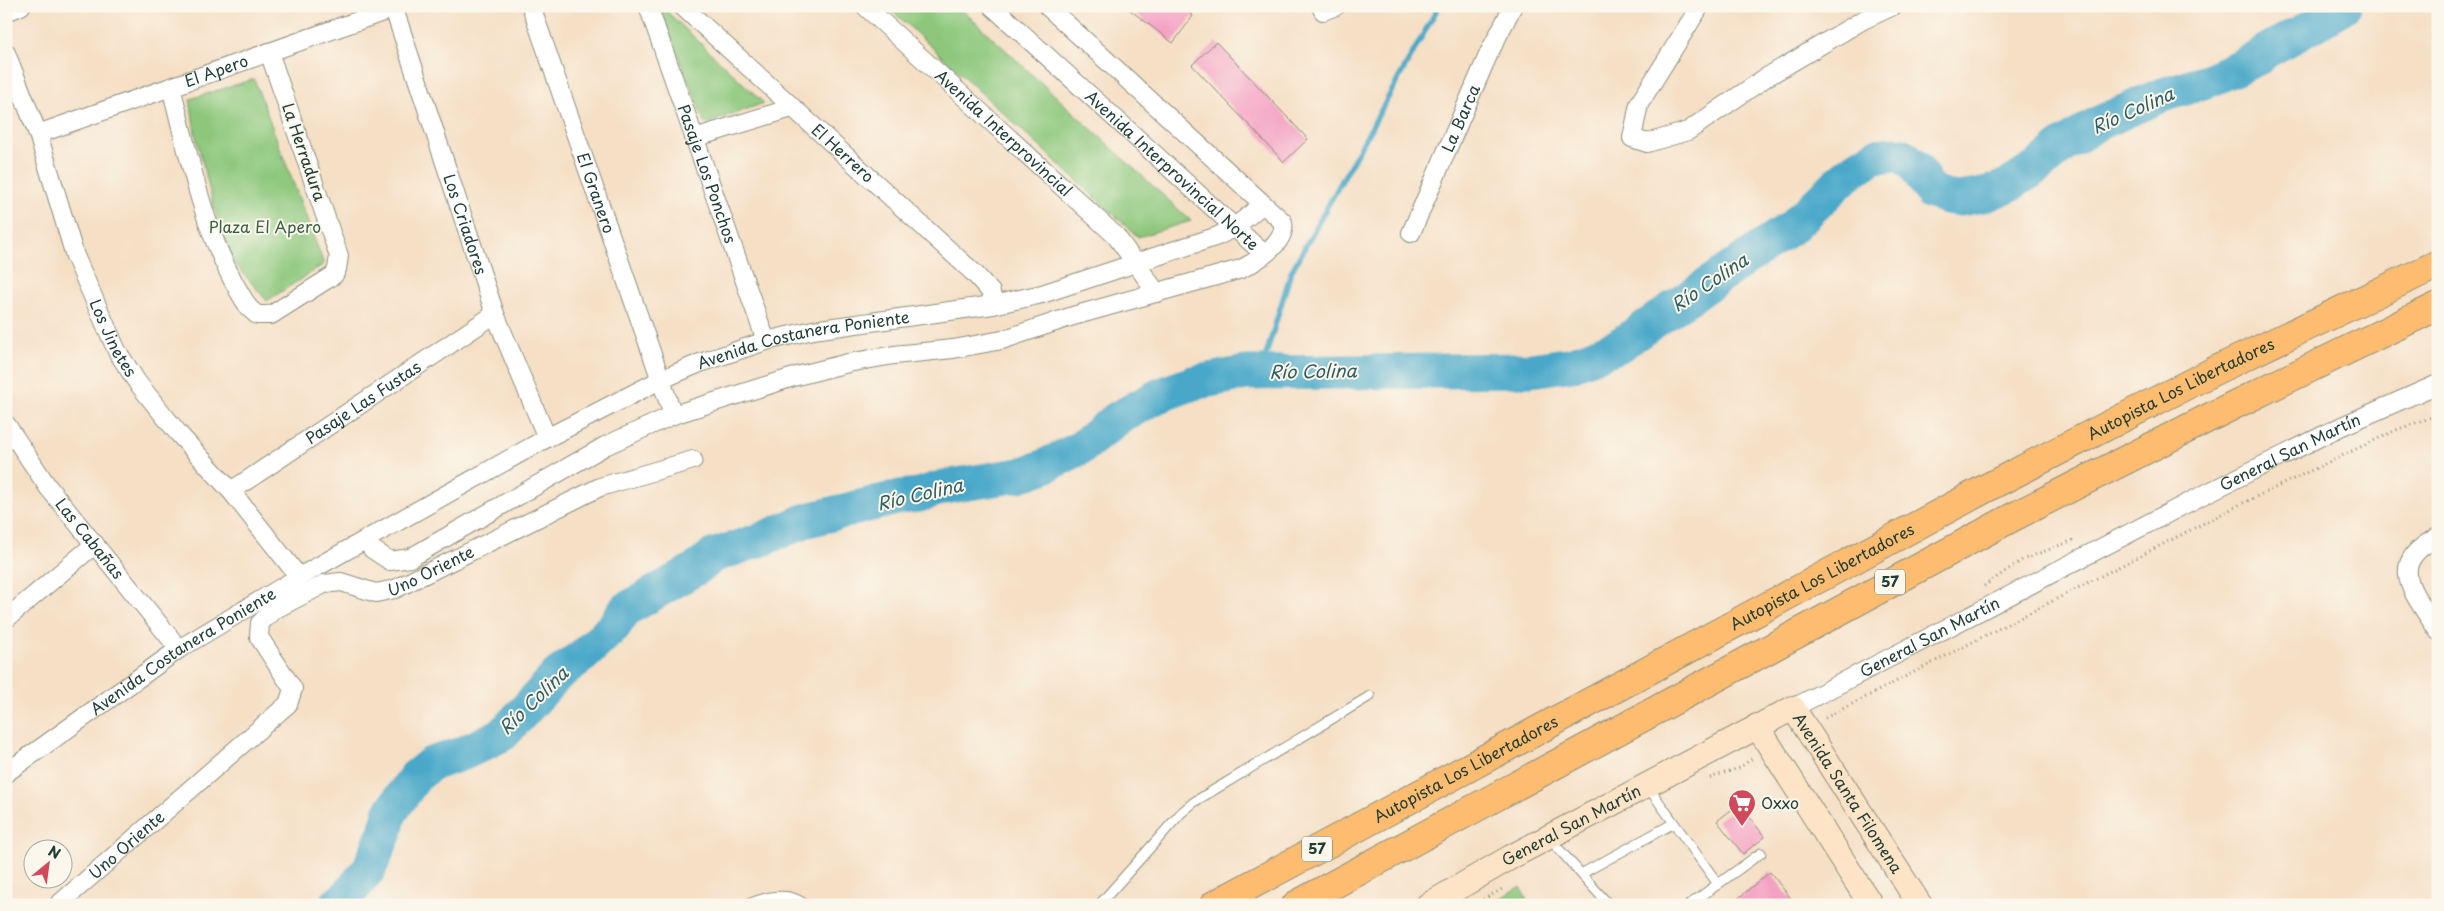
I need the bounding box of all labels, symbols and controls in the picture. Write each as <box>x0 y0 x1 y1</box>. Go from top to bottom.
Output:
street label: El Apero <box>181 48 251 92</box>
street label: Avenida Interprovincial <box>930 63 1078 201</box>
water label: Río Colina <box>2087 79 2178 140</box>
street label: La Barca <box>1435 80 1485 156</box>
street label: Avenida Interprovincial Norte <box>1081 84 1265 255</box>
street label: La Herradura <box>277 99 333 204</box>
street label: Pasaje Los Ponchos <box>673 101 744 246</box>
street label: El Herrero <box>807 117 880 187</box>
street label: El Granero <box>572 149 622 236</box>
street label: Los Criadores <box>438 170 494 278</box>
park label: Plaza El Apero <box>209 214 321 238</box>
water label: Río Colina <box>1665 246 1754 317</box>
street label: Los Jinetes <box>84 295 143 381</box>
street label: Avenida Costanera Poniente <box>694 304 911 374</box>
street label: Autopista Los Libertadores <box>2083 331 2278 445</box>
street label: Pasaje Las Fustas <box>300 354 425 449</box>
water label: Río Colina <box>1269 356 1358 385</box>
street label: General San Martín <box>2215 406 2364 496</box>
water label: Río Colina <box>874 470 966 517</box>
street label: Las Cabañas <box>50 492 131 583</box>
street label: Autopista Los Libertadores <box>1725 516 1918 635</box>
street label: Uno Oriente <box>385 539 478 601</box>
road number: 57 <box>1875 570 1905 594</box>
street label: Avenida Costanera Poniente <box>85 581 280 720</box>
street label: General San Martín <box>1855 590 2003 682</box>
water label: Río Colina <box>492 659 574 740</box>
street label: Avenida Santa Filomena <box>1788 707 1909 878</box>
street label: Autopista Los Libertadores <box>1369 709 1562 828</box>
street label: General San Martín <box>1497 778 1645 871</box>
supermarket icon: Oxxo <box>1727 788 1757 827</box>
place label: Oxxo <box>1761 790 1799 814</box>
street label: Uno Oriente <box>83 804 169 884</box>
road number: 57 <box>1302 836 1332 862</box>
north arrow <box>22 838 72 888</box>
text: N <box>45 840 64 864</box>

